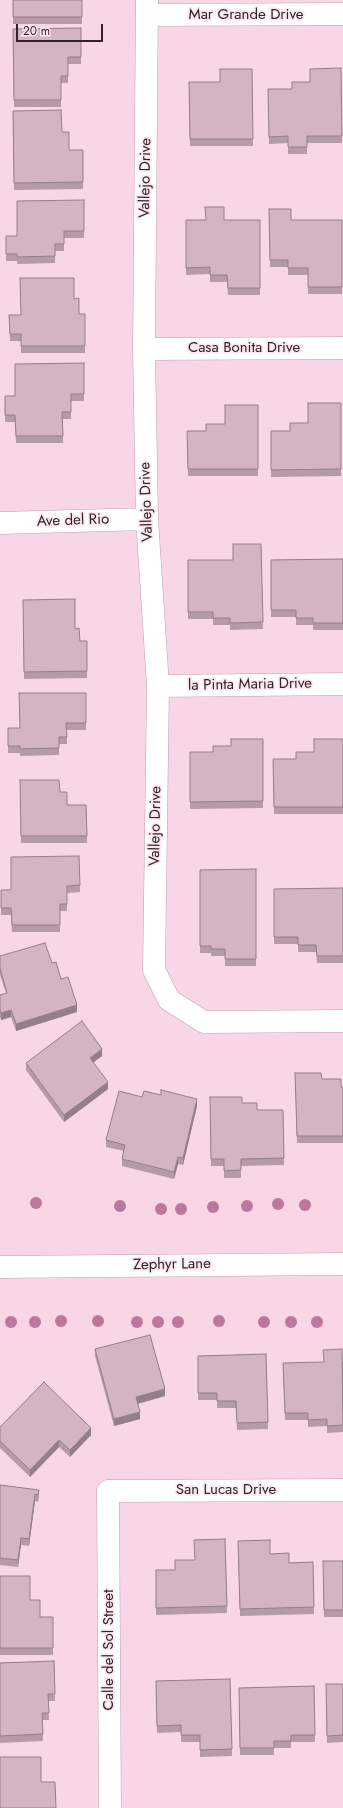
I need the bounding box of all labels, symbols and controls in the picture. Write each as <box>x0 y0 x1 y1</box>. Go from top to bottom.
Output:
street label: Mar Grande Drive <box>189 6 303 24</box>
scale bar <box>18 16 105 42</box>
text: 20 m <box>23 22 50 40</box>
street label: Vallejo Drive <box>136 138 156 218</box>
street label: Casa Bonita Drive <box>188 339 300 357</box>
street label: Vallejo Drive <box>137 462 157 542</box>
street label: Ave del Rio <box>36 511 110 531</box>
street label: la Pinta Maria Drive <box>188 675 312 695</box>
street label: Vallejo Drive <box>146 786 166 866</box>
street label: Zephyr Lane <box>133 1255 211 1275</box>
street label: San Lucas Drive <box>176 1481 276 1499</box>
street label: Calle del Sol Street <box>100 1590 118 1710</box>

